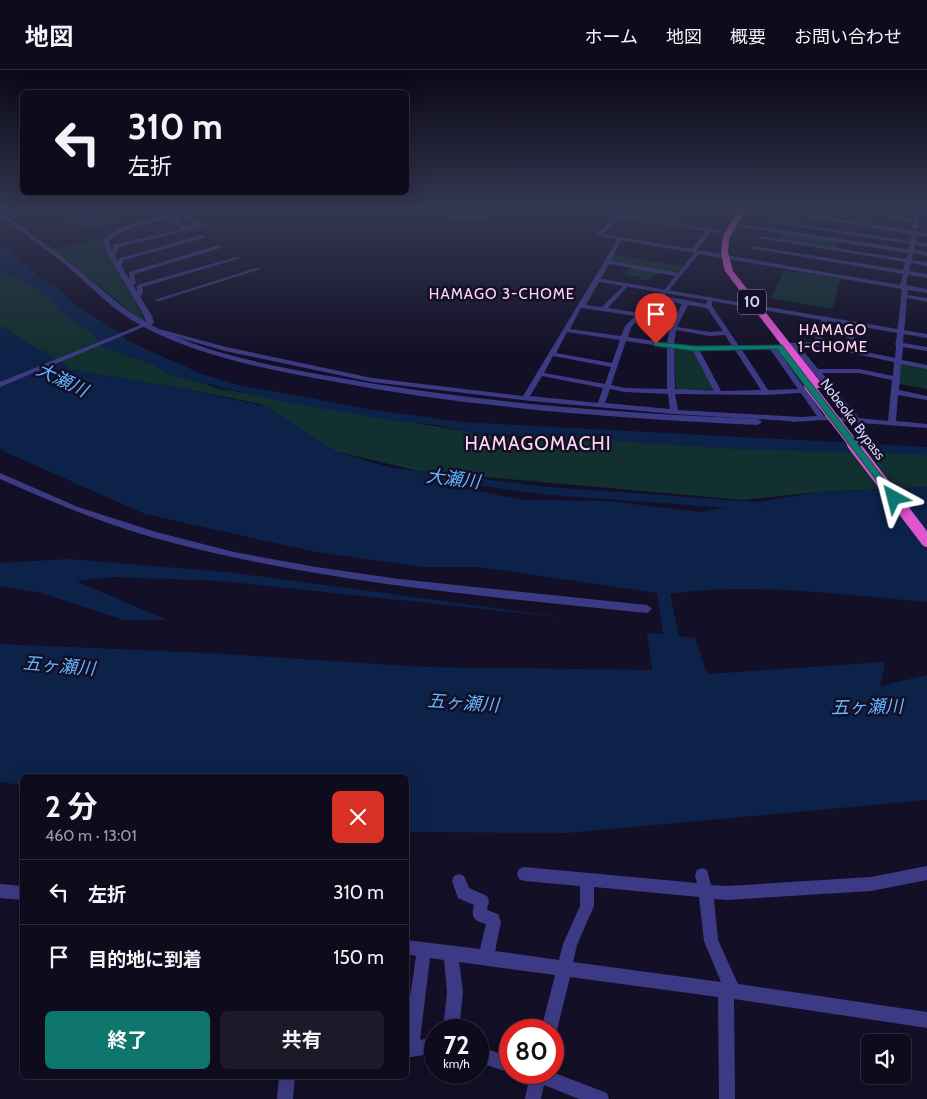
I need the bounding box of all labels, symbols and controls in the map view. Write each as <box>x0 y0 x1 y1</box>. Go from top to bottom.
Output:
text: 地図 <box>25 22 73 51</box>
text: ホーム <box>585 26 638 48</box>
text: 地図 <box>666 26 702 48</box>
text: 概要 <box>730 26 766 48</box>
text: お問い合わせ <box>794 26 902 48</box>
text: 310 m <box>128 105 223 148</box>
icon: left <box>45 110 110 175</box>
text: 左折 <box>128 153 172 180</box>
district label: HAMAGO 3-CHOME <box>429 285 575 303</box>
road number: 10 <box>738 290 766 314</box>
pin <box>635 293 677 344</box>
icon: arrive <box>642 300 670 328</box>
district label: HAMAGO 1-CHOME <box>798 321 868 356</box>
water label: 大瀬川 <box>33 358 93 403</box>
street label: Nobeoka Bypass <box>817 375 890 463</box>
district label: HAMAGOMACHI <box>464 432 612 455</box>
water label: 大瀬川 <box>425 465 483 493</box>
position arrow <box>867 471 919 523</box>
water label: 五ヶ瀬川 <box>22 652 98 680</box>
water label: 五ヶ瀬川 <box>426 690 502 717</box>
water label: 五ヶ瀬川 <box>831 695 905 719</box>
text: 2 分 <box>45 788 98 825</box>
button: close <box>332 791 384 843</box>
text: 460 m · 13:01 <box>45 826 137 845</box>
icon: left <box>45 878 73 906</box>
text: 310 m <box>333 881 384 904</box>
text: 左折 <box>88 883 126 906</box>
icon: arrive <box>45 943 73 971</box>
text: 150 m <box>333 946 384 969</box>
text: 目的地に到着 <box>88 948 202 971</box>
button: 終了 <box>45 1011 210 1069</box>
button: 共有 <box>220 1011 384 1069</box>
speed limit sign: 80 <box>499 1019 564 1084</box>
text: 72 <box>444 1030 469 1060</box>
map controls <box>861 1034 911 1084</box>
button: sound <box>861 1034 911 1084</box>
text: km/h <box>443 1056 470 1071</box>

